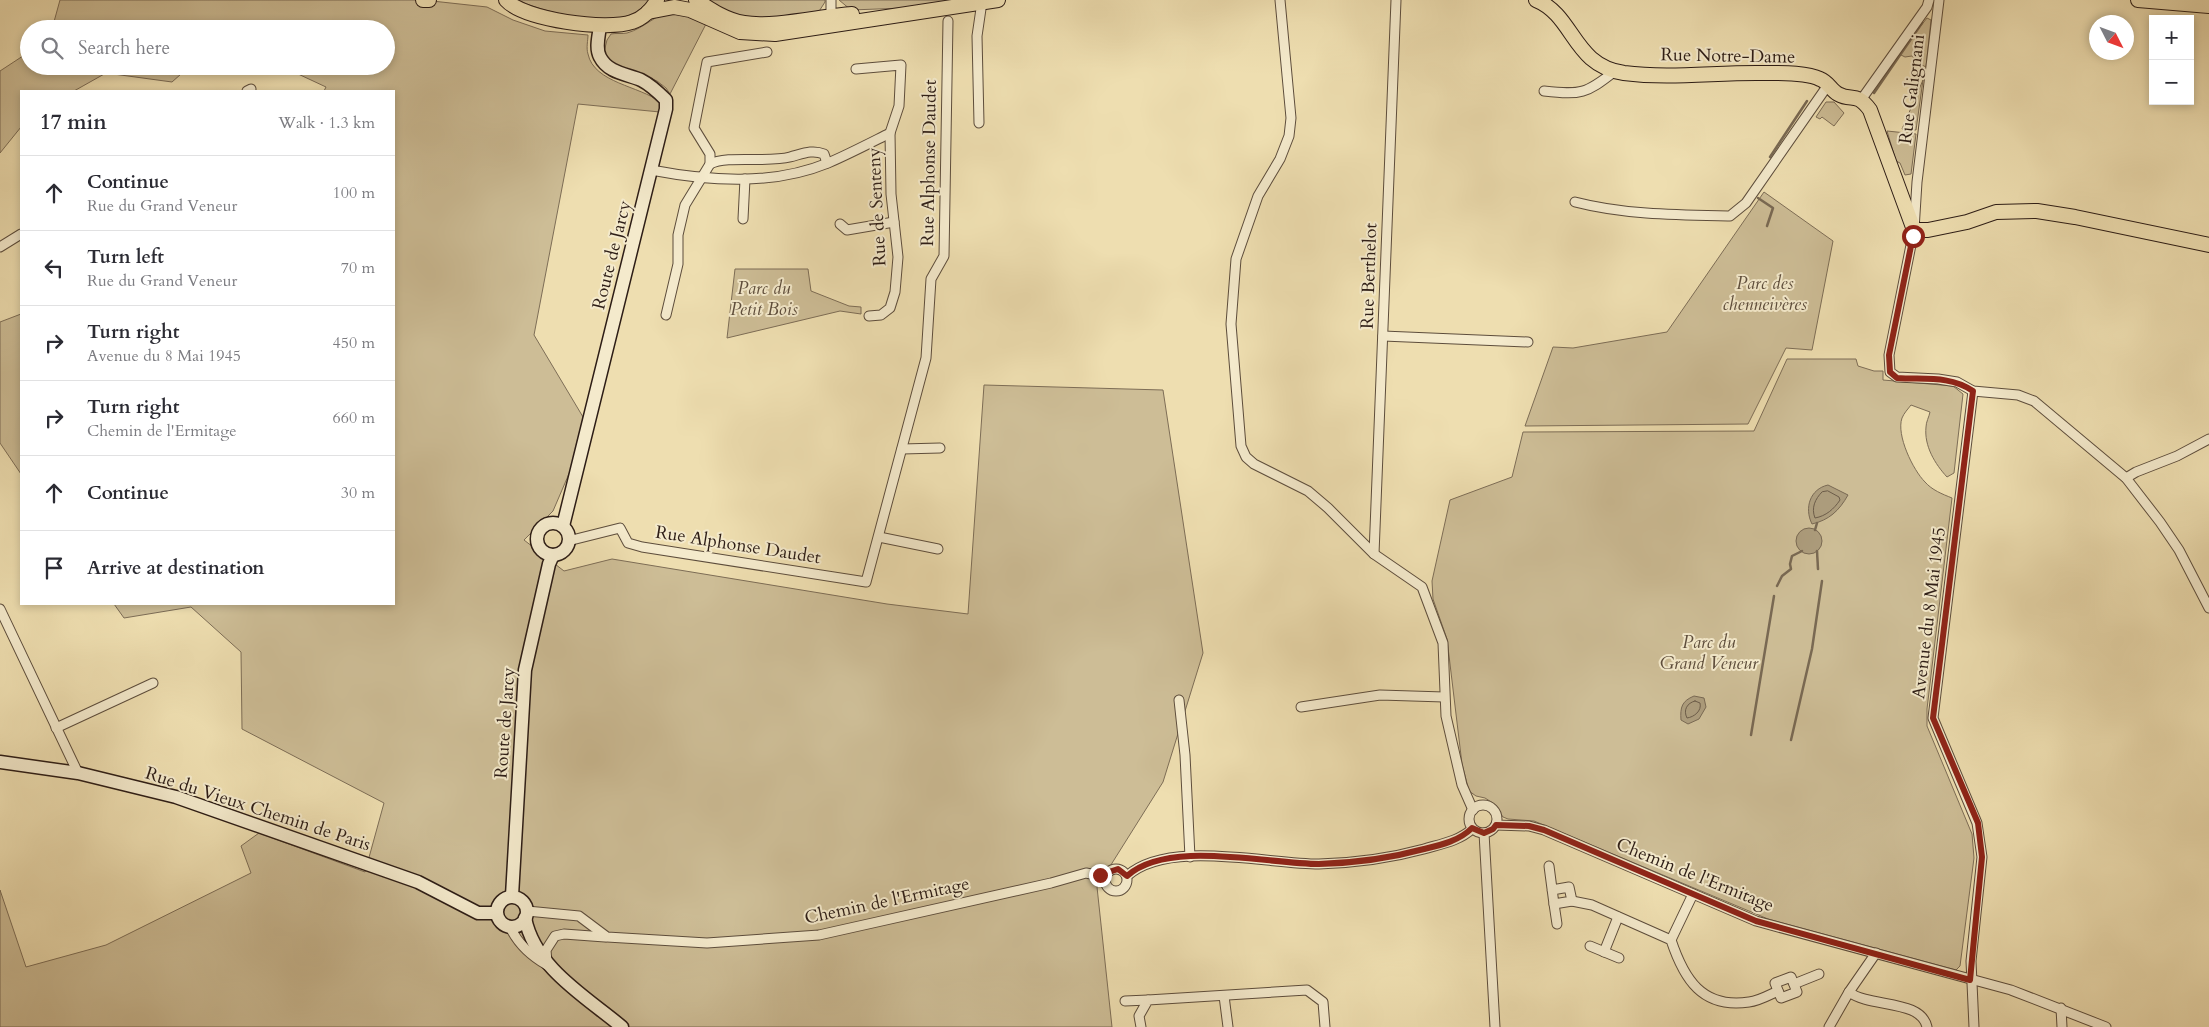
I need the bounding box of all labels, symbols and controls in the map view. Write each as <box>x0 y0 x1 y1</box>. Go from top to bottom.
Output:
north arrow <box>2089 15 2134 60</box>
map controls <box>2149 15 2194 105</box>
button: + <box>2149 15 2194 60</box>
search box <box>20 20 395 75</box>
street label: Rue Galignani <box>1893 33 1931 145</box>
icon: search <box>38 34 66 62</box>
text: Search here <box>78 35 170 61</box>
street label: Rue Notre-Dame <box>1660 42 1796 70</box>
button: − <box>2149 60 2194 105</box>
street label: Rue Alphonse Daudet <box>915 79 943 247</box>
text: 17 min <box>40 108 107 137</box>
text: Walk · 1.3 km <box>278 112 375 134</box>
street label: Rue de Senteny <box>861 146 893 267</box>
text: Continue <box>87 169 169 195</box>
icon: ahead <box>40 179 68 207</box>
text: 100 m <box>333 182 375 204</box>
text: Rue du Grand Veneur <box>87 195 237 217</box>
street label: Route de Jarcy <box>586 197 638 312</box>
street label: Rue Berthelot <box>1355 222 1383 329</box>
route start <box>1902 225 1925 248</box>
text: Turn left <box>87 244 164 270</box>
icon: left <box>40 254 68 282</box>
text: 70 m <box>341 257 375 279</box>
text: Rue du Grand Veneur <box>87 270 237 292</box>
park label: Parc des chenneivères <box>1723 271 1807 317</box>
park label: Parc du Petit Bois <box>730 276 798 322</box>
text: Turn right <box>87 319 179 345</box>
icon: right <box>40 329 68 357</box>
text: 450 m <box>333 332 375 354</box>
text: Avenue du 8 Mai 1945 <box>87 345 241 367</box>
text: Turn right <box>87 394 179 420</box>
icon: right <box>40 404 68 432</box>
text: 660 m <box>333 407 375 429</box>
text: Chemin de l'Ermitage <box>87 420 236 442</box>
icon: ahead <box>40 479 68 507</box>
text: Continue <box>87 480 169 506</box>
text: 30 m <box>341 482 375 504</box>
street label: Rue Alphonse Daudet <box>654 520 823 570</box>
street label: Avenue du 8 Mai 1945 <box>1906 526 1952 700</box>
icon: arrive <box>40 554 68 582</box>
text: Arrive at destination <box>87 555 264 581</box>
park label: Parc du Grand Veneur <box>1660 630 1759 676</box>
street label: Route de Jarcy <box>489 666 521 779</box>
street label: Rue du Vieux Chemin de Paris <box>142 761 374 857</box>
street label: Chemin de l'Ermitage <box>1612 832 1778 918</box>
route end <box>1089 864 1112 887</box>
street label: Chemin de l'Ermitage <box>802 871 972 931</box>

